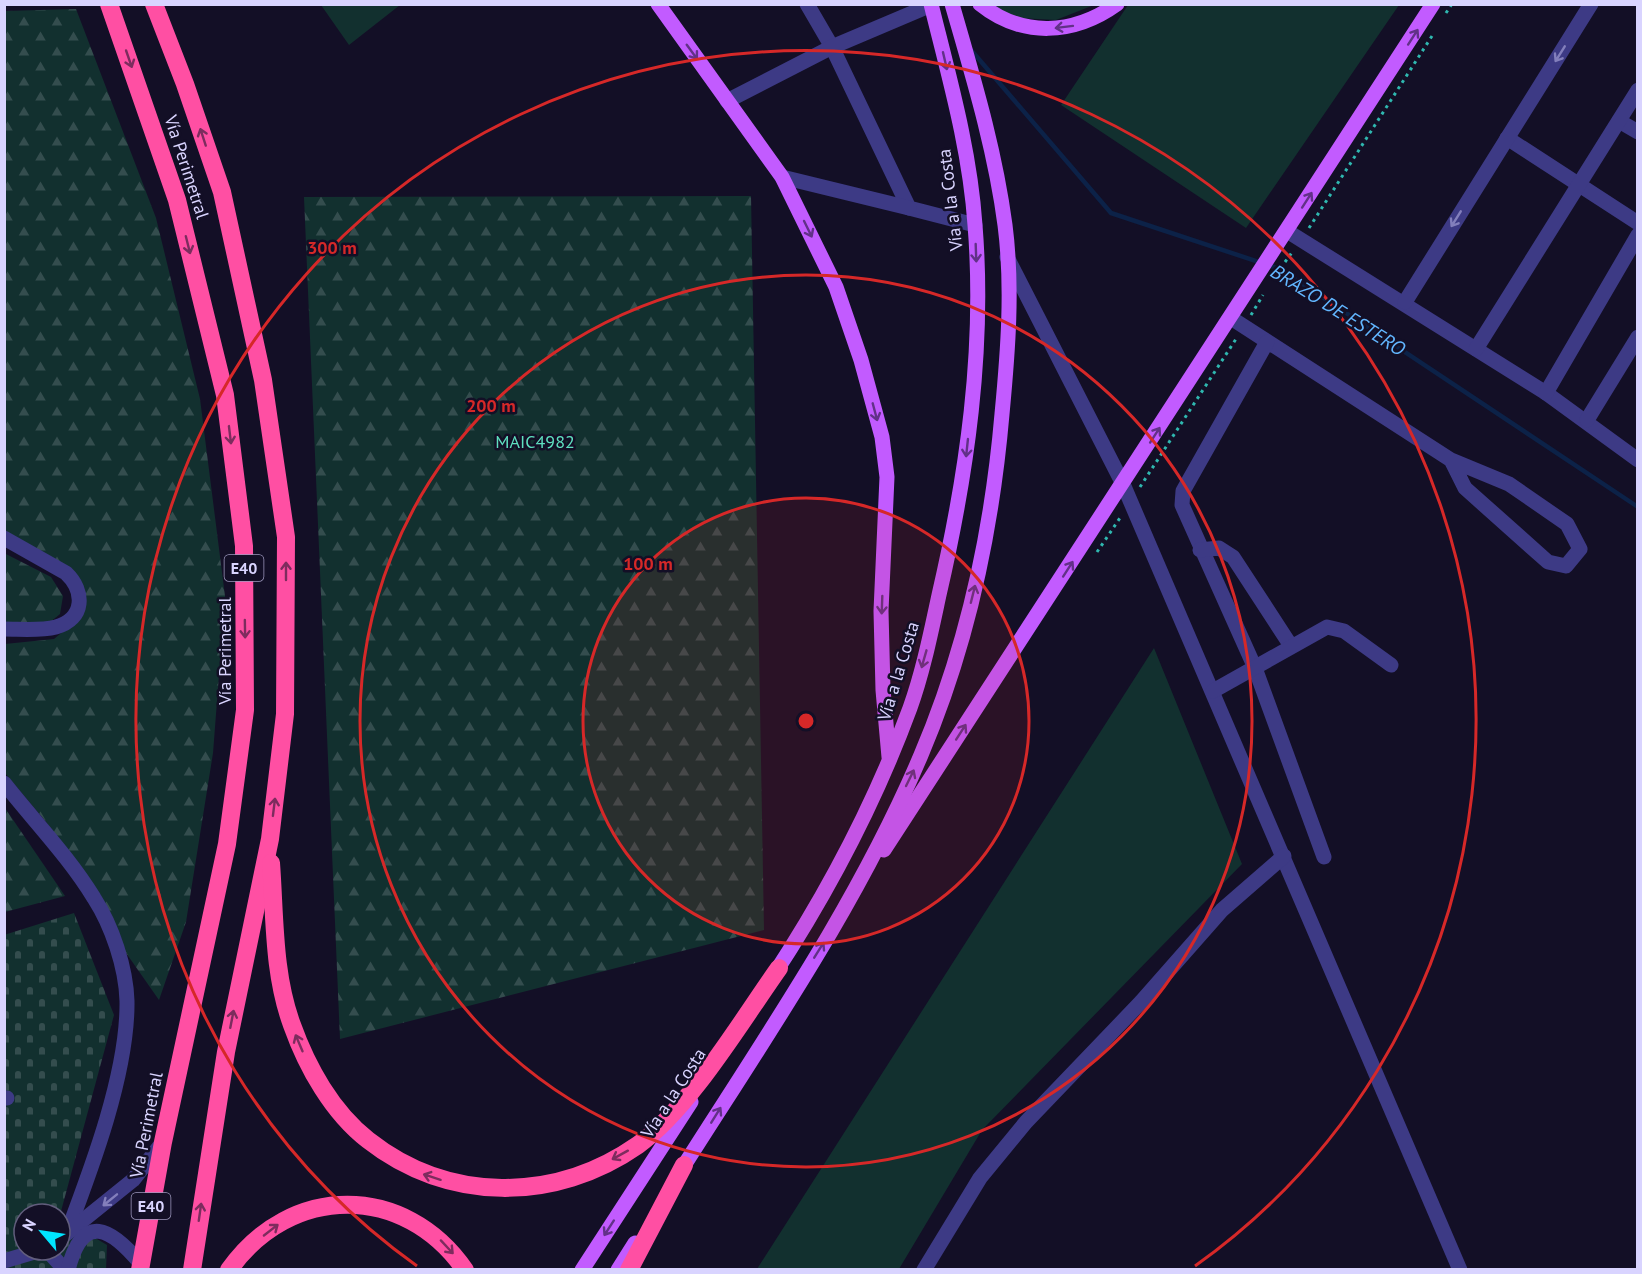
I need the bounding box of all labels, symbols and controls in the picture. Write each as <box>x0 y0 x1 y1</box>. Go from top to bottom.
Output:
one-way arrow <box>1054 22 1074 33</box>
one-way arrow <box>1406 28 1419 45</box>
one-way arrow <box>686 44 698 60</box>
one-way arrow <box>1553 45 1565 62</box>
one-way arrow <box>124 50 135 69</box>
one-way arrow <box>939 52 951 71</box>
street label: Vía Perimetral <box>159 111 215 222</box>
one-way arrow <box>197 128 208 147</box>
street label: Vía a la Costa <box>932 148 968 253</box>
one-way arrow <box>1301 193 1313 209</box>
one-way arrow <box>1450 210 1462 227</box>
one-way arrow <box>802 220 814 238</box>
one-way arrow <box>183 235 195 254</box>
text: 300 m <box>307 236 357 259</box>
one-way arrow <box>971 243 982 263</box>
water label: BRAZO DE ESTERO <box>1266 258 1410 362</box>
text: 200 m <box>466 394 516 417</box>
one-way arrow <box>870 402 881 421</box>
one-way arrow <box>225 425 236 445</box>
one-way arrow <box>1149 426 1162 443</box>
park label: MAIC4982 <box>495 430 575 453</box>
one-way arrow <box>961 437 972 457</box>
text: 100 m <box>623 552 673 575</box>
road number: E40 <box>224 555 264 581</box>
one-way arrow <box>1062 561 1074 578</box>
one-way arrow <box>280 562 292 582</box>
one-way arrow <box>967 584 979 603</box>
one-way arrow <box>876 595 888 615</box>
street label: Vía Perimetral <box>213 596 236 706</box>
one-way arrow <box>239 619 251 639</box>
street label: Vía a la Costa <box>872 619 924 724</box>
one-way arrow <box>918 649 929 668</box>
centre of rings <box>796 711 816 731</box>
one-way arrow <box>955 724 967 741</box>
one-way arrow <box>905 769 916 787</box>
one-way arrow <box>268 798 279 818</box>
one-way arrow <box>814 942 826 959</box>
one-way arrow <box>227 1010 238 1030</box>
one-way arrow <box>293 1034 304 1052</box>
street label: Vía a la Costa <box>635 1044 711 1143</box>
street label: Vía Perimetral <box>124 1069 168 1181</box>
one-way arrow <box>710 1107 722 1124</box>
one-way arrow <box>612 1149 629 1161</box>
one-way arrow <box>423 1171 442 1182</box>
one-way arrow <box>102 1193 118 1206</box>
road number: E40 <box>132 1193 170 1219</box>
north arrow <box>12 1202 72 1262</box>
one-way arrow <box>194 1202 205 1222</box>
text: N <box>18 1215 40 1234</box>
one-way arrow <box>602 1219 614 1236</box>
one-way arrow <box>263 1223 279 1236</box>
one-way arrow <box>440 1240 455 1255</box>

